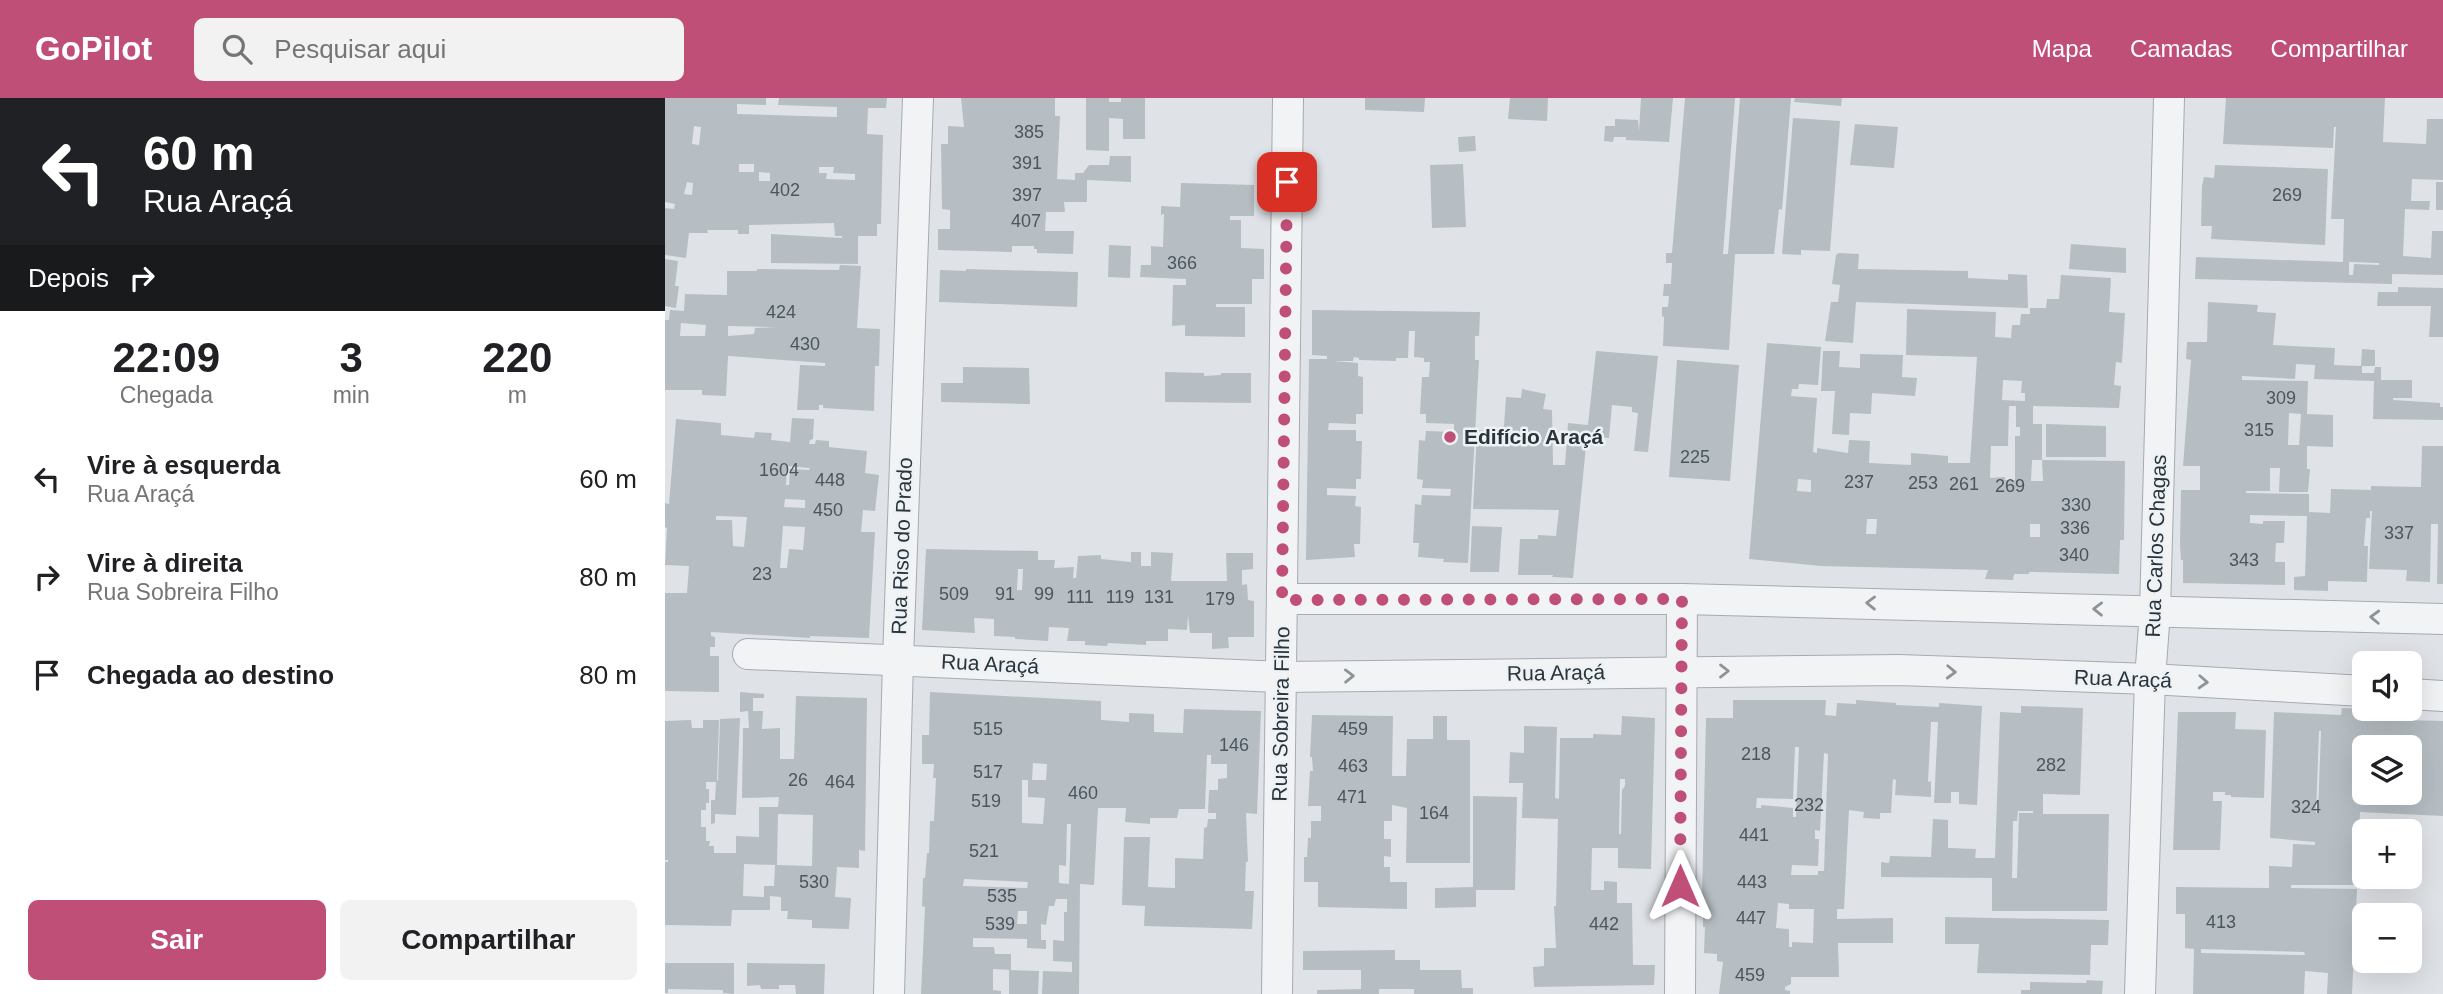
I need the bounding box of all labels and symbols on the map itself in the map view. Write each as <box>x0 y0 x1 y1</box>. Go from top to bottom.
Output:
house number: 385 <box>1014 122 1044 142</box>
pin <box>1257 152 1317 212</box>
house number: 391 <box>1012 153 1042 173</box>
house number: 402 <box>770 180 800 200</box>
house number: 397 <box>1012 185 1042 205</box>
house number: 269 <box>2272 185 2302 205</box>
house number: 407 <box>1011 211 1041 231</box>
house number: 366 <box>1167 253 1197 273</box>
house number: 424 <box>766 302 796 322</box>
house number: 430 <box>790 334 820 354</box>
house number: 309 <box>2266 388 2296 408</box>
house number: 315 <box>2244 420 2274 440</box>
place label: Edifício Araçá <box>1464 425 1604 448</box>
marker: Edifício Araçá <box>1442 429 1458 445</box>
house number: 225 <box>1680 447 1710 467</box>
street label: Rua Carlos Chagas <box>2141 454 2170 638</box>
street label: Rua Riso do Prado <box>887 457 916 635</box>
house number: 1604 <box>759 460 799 480</box>
house number: 448 <box>815 470 845 490</box>
house number: 237 <box>1844 472 1874 492</box>
house number: 253 <box>1908 473 1938 493</box>
house number: 261 <box>1949 474 1979 494</box>
house number: 269 <box>1995 476 2025 496</box>
house number: 330 <box>2061 495 2091 515</box>
house number: 450 <box>813 500 843 520</box>
house number: 336 <box>2060 518 2090 538</box>
house number: 337 <box>2384 523 2414 543</box>
house number: 340 <box>2059 545 2089 565</box>
house number: 343 <box>2229 550 2259 570</box>
house number: 23 <box>752 564 772 584</box>
house number: 509 <box>939 584 969 604</box>
house number: 91 <box>995 584 1015 604</box>
house number: 99 <box>1034 584 1054 604</box>
house number: 111 <box>1066 587 1094 607</box>
house number: 119 <box>1106 587 1134 607</box>
house number: 131 <box>1144 587 1174 607</box>
house number: 179 <box>1205 589 1235 609</box>
one-way arrow <box>1865 596 1876 611</box>
one-way arrow <box>2093 601 2103 617</box>
one-way arrow <box>2369 610 2380 625</box>
street label: Rua Sobreira Filho <box>1267 626 1294 802</box>
street label: Rua Araçá <box>940 649 1040 678</box>
street label: Rua Araçá <box>1507 660 1606 685</box>
one-way arrow <box>1719 663 1729 679</box>
one-way arrow <box>1946 664 1957 679</box>
street label: Rua Araçá <box>2074 665 2173 692</box>
one-way arrow <box>1344 668 1355 684</box>
one-way arrow <box>2198 675 2209 690</box>
house number: 515 <box>973 719 1003 739</box>
house number: 459 <box>1338 719 1368 739</box>
house number: 146 <box>1219 735 1249 755</box>
house number: 218 <box>1741 744 1771 764</box>
house number: 282 <box>2036 755 2066 775</box>
house number: 463 <box>1338 756 1368 776</box>
house number: 517 <box>973 762 1003 782</box>
house number: 26 <box>788 770 808 790</box>
house number: 464 <box>825 772 855 792</box>
house number: 460 <box>1068 783 1098 803</box>
house number: 471 <box>1337 787 1367 807</box>
house number: 519 <box>971 791 1001 811</box>
house number: 232 <box>1794 795 1824 815</box>
house number: 324 <box>2291 797 2321 817</box>
house number: 164 <box>1419 803 1449 823</box>
house number: 441 <box>1739 825 1769 845</box>
house number: 521 <box>969 841 999 861</box>
position arrow <box>1643 849 1717 923</box>
house number: 530 <box>799 872 829 892</box>
house number: 443 <box>1737 872 1767 892</box>
house number: 535 <box>987 886 1017 906</box>
house number: 447 <box>1736 908 1766 928</box>
house number: 413 <box>2206 912 2236 932</box>
house number: 539 <box>985 914 1015 934</box>
house number: 442 <box>1589 914 1619 934</box>
house number: 459 <box>1735 965 1765 985</box>

